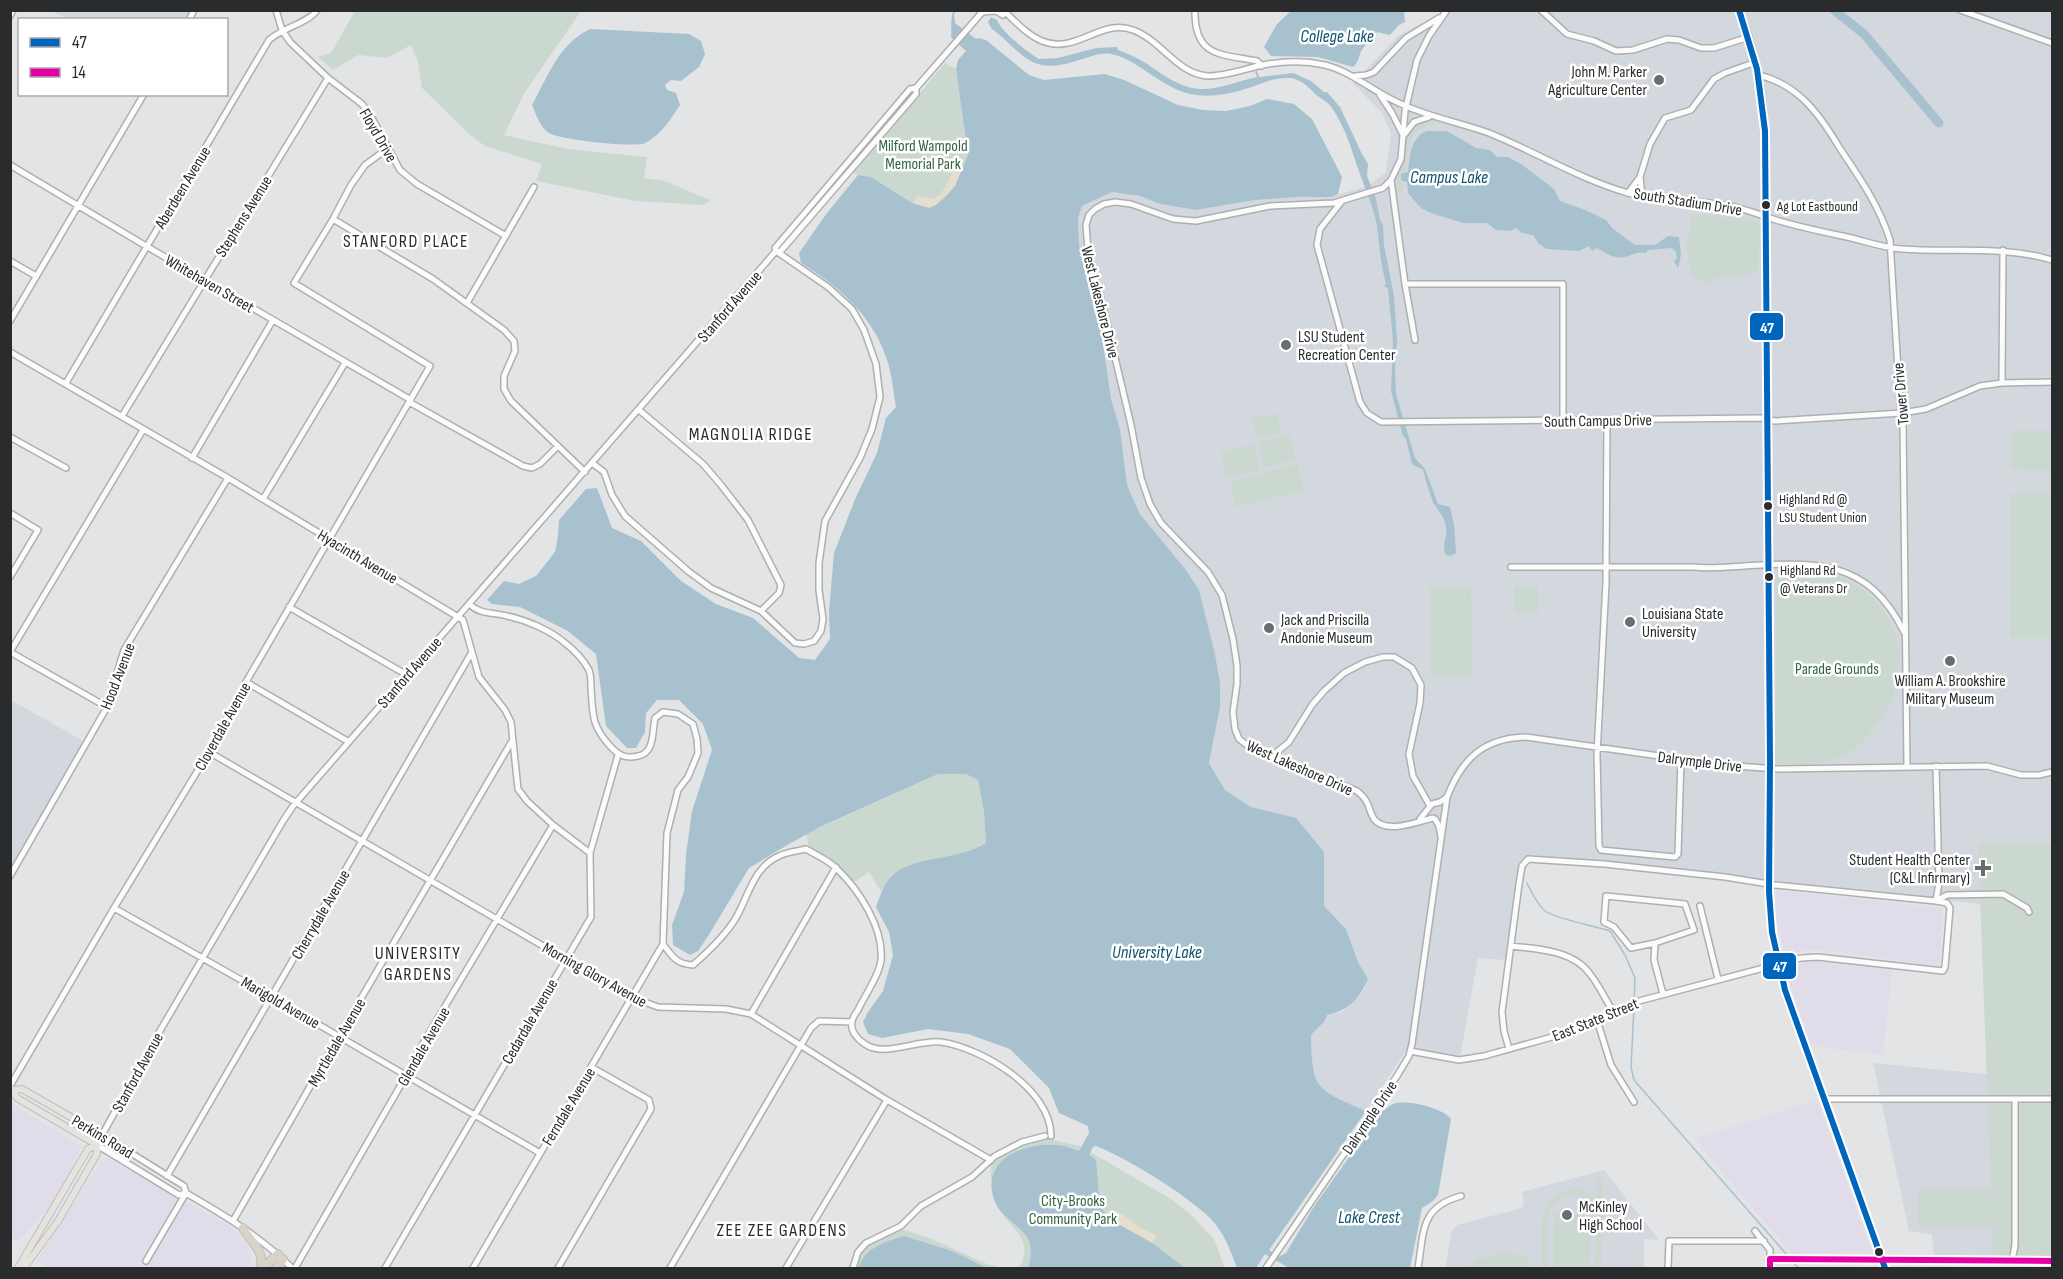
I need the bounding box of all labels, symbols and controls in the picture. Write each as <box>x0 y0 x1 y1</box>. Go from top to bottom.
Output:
legend <box>18 18 228 96</box>
water label: College Lake <box>1300 26 1374 47</box>
text: 47 <box>72 32 87 53</box>
text: 14 <box>72 62 86 83</box>
place label: John M. Parker Agriculture Center <box>1547 63 1647 100</box>
marker: John M. Parker Agriculture Center <box>1652 73 1666 87</box>
street label: Floyd Drive <box>355 106 401 166</box>
park label: Milford Wampold Memorial Park <box>878 137 968 174</box>
street label: Aberdeen Avenue <box>151 143 215 233</box>
water label: Campus Lake <box>1410 167 1488 188</box>
street label: Stephens Avenue <box>212 173 277 261</box>
street label: South Stadium Drive <box>1632 185 1743 220</box>
place label: Ag Lot Eastbound <box>1776 198 1858 215</box>
marker: Ag Lot Eastbound <box>1760 199 1772 211</box>
district label: STANFORD PLACE <box>343 231 469 252</box>
street label: West Lakeshore Drive <box>1076 244 1123 360</box>
street label: Whitehaven Street <box>161 251 257 318</box>
street label: Stanford Avenue <box>694 267 766 347</box>
line badge: 47 <box>1749 312 1784 341</box>
text: 47 <box>1760 319 1774 338</box>
place label: LSU Student Recreation Center <box>1298 328 1396 365</box>
marker: LSU Student Recreation Center <box>1279 338 1293 352</box>
street label: Tower Drive <box>1889 362 1914 426</box>
street label: South Campus Drive <box>1544 411 1652 432</box>
district label: MAGNOLIA RIDGE <box>689 424 813 445</box>
place label: Highland Rd @ LSU Student Union <box>1779 491 1867 526</box>
marker: Highland Rd @ LSU Student Union <box>1762 500 1774 512</box>
street label: Hyacinth Avenue <box>314 526 401 589</box>
place label: Highland Rd @ Veterans Dr <box>1780 562 1847 597</box>
marker: Highland Rd @ Veterans Dr <box>1763 571 1775 583</box>
place label: Louisiana State University <box>1642 605 1723 642</box>
place label: Jack and Priscilla Andonie Museum <box>1280 611 1372 648</box>
marker: Louisiana State University <box>1623 615 1637 629</box>
marker: Jack and Priscilla Andonie Museum <box>1262 621 1276 635</box>
street label: Stanford Avenue <box>374 633 446 713</box>
street label: Hood Avenue <box>97 641 140 713</box>
marker: William A. Brookshire Military Museum <box>1943 654 1957 668</box>
park label: Parade Grounds <box>1795 660 1879 679</box>
place label: William A. Brookshire Military Museum <box>1894 672 2006 709</box>
street label: Cloverdale Avenue <box>191 679 255 774</box>
street label: West Lakeshore Drive <box>1243 736 1356 800</box>
street label: Dalrymple Drive <box>1657 748 1743 777</box>
place label: Student Health Center (C&L Infirmary) <box>1849 851 1970 888</box>
marker: Student Health Center (C&L Infirmary) <box>1974 859 1992 877</box>
street label: Cherrydale Avenue <box>288 867 355 963</box>
street label: Morning Glory Avenue <box>539 939 650 1012</box>
water label: University Lake <box>1112 942 1202 963</box>
district label: UNIVERSITY GARDENS <box>375 943 461 985</box>
line badge: 47 <box>1762 952 1797 980</box>
text: 47 <box>1773 958 1787 977</box>
street label: Marigold Avenue <box>238 973 323 1033</box>
street label: Cedardale Avenue <box>498 976 562 1068</box>
street label: East State Street <box>1550 994 1641 1046</box>
street label: Myrtledale Avenue <box>304 995 370 1090</box>
street label: Glendale Avenue <box>394 1004 455 1090</box>
street label: Stanford Avenue <box>109 1030 168 1116</box>
street label: Ferndale Avenue <box>539 1064 600 1149</box>
street label: Dalrymple Drive <box>1339 1077 1402 1158</box>
street label: Perkins Road <box>68 1111 137 1163</box>
park label: City-Brooks Community Park <box>1029 1192 1117 1229</box>
place label: McKinley High School <box>1579 1198 1642 1235</box>
water label: Lake Crest <box>1338 1207 1401 1228</box>
marker: McKinley High School <box>1560 1208 1574 1222</box>
district label: ZEE ZEE GARDENS <box>716 1220 848 1241</box>
unlabelled marker <box>1873 1246 1885 1258</box>

